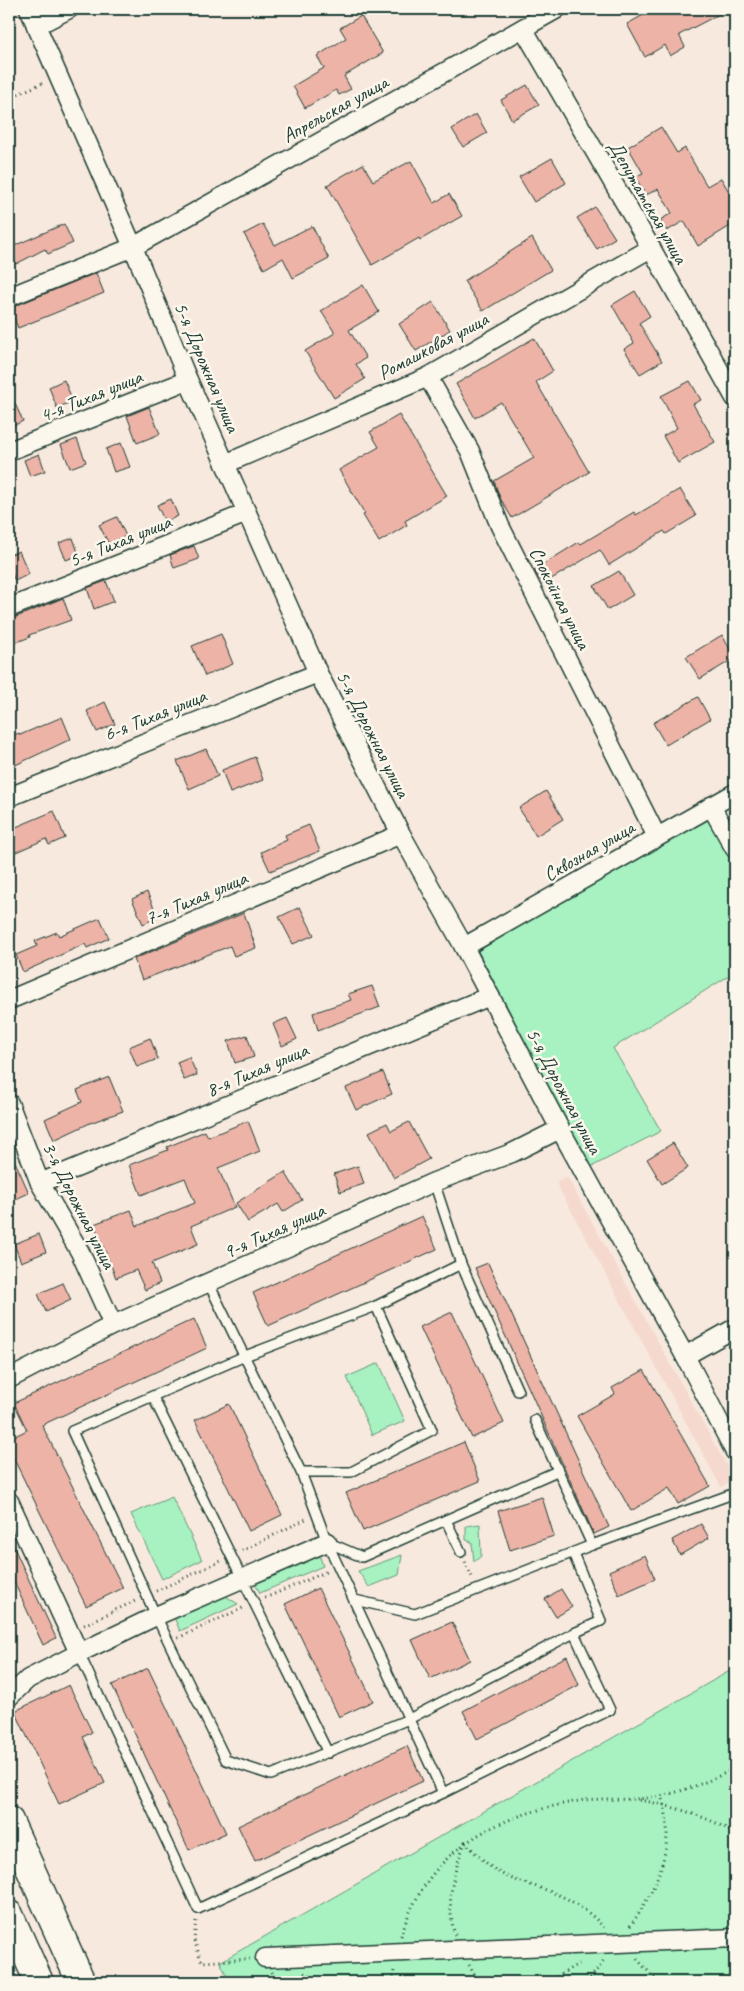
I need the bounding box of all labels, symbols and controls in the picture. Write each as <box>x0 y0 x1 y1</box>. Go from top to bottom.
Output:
street label: Апрельская улица <box>278 69 394 148</box>
street label: Депутатская улица <box>603 136 694 270</box>
street label: 5-я Дорожная улица <box>168 298 246 438</box>
street label: Ромашковая улица <box>373 306 494 386</box>
street label: 4-я Тихая улица <box>36 364 147 428</box>
street label: 5-я Тихая улица <box>65 509 176 573</box>
street label: Спокойная улица <box>524 543 597 655</box>
street label: 5-я Дорожная улица <box>330 666 417 803</box>
street label: 6-я Тихая улица <box>100 683 211 747</box>
street label: Сквозная улица <box>539 814 640 887</box>
street label: 7-я Тихая улица <box>141 865 252 931</box>
street label: 5-я Дорожная улица <box>520 1024 609 1160</box>
street label: 8-я Тихая улица <box>202 1037 313 1103</box>
street label: 3-я Дорожная улица <box>36 1137 123 1274</box>
street label: 9-я Тихая улица <box>219 1197 330 1264</box>

